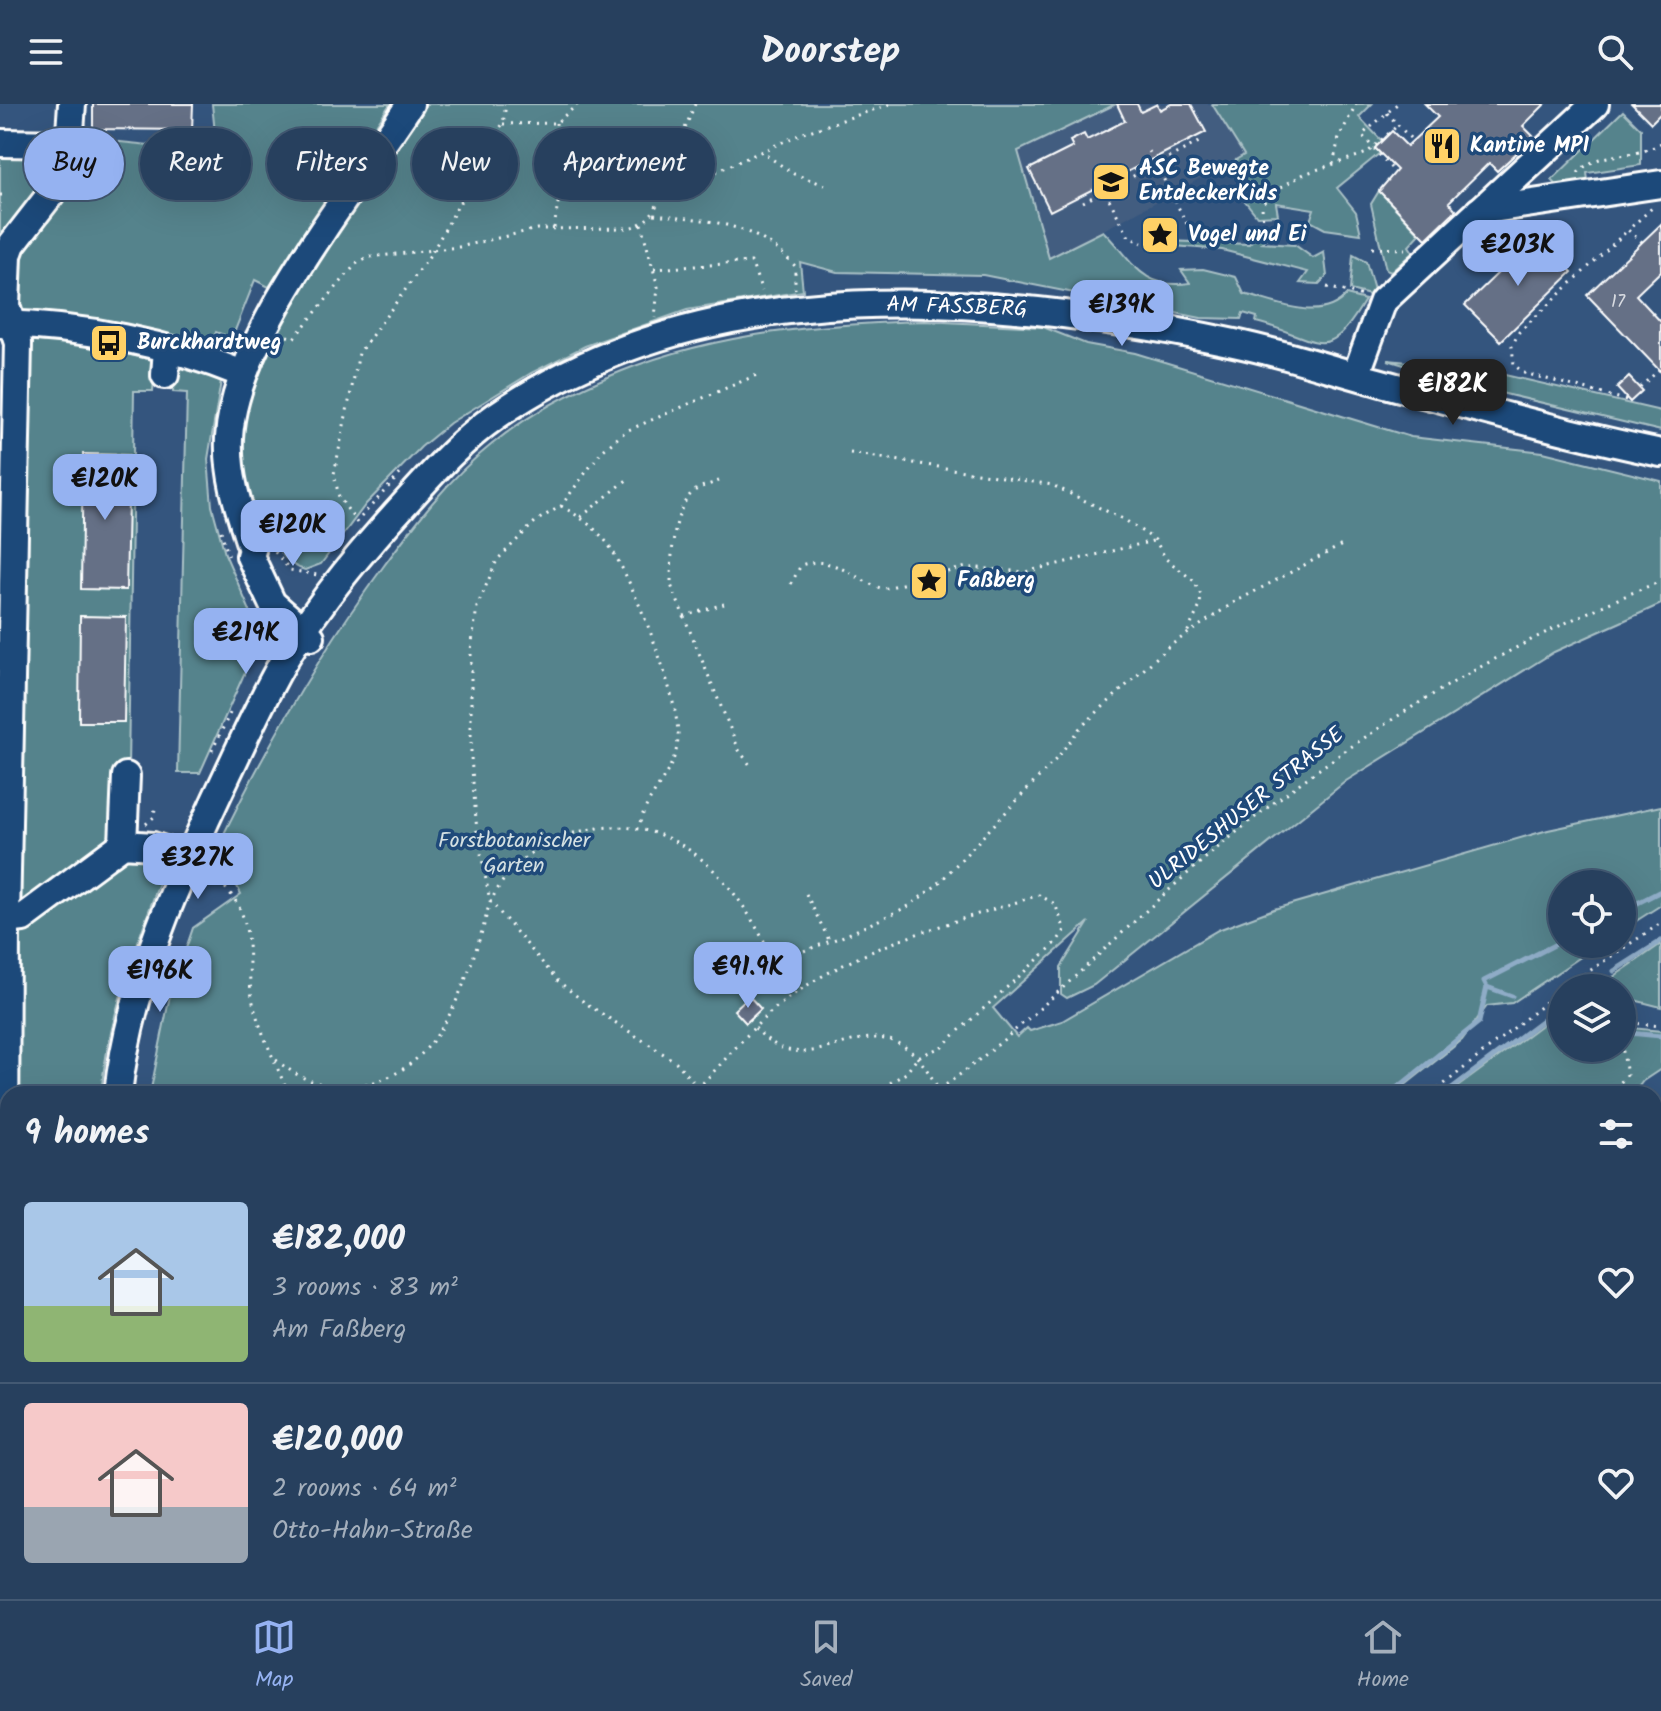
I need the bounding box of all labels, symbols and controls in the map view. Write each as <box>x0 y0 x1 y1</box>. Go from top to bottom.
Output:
text: Doorstep <box>761 24 900 81</box>
icon: menu <box>24 30 68 74</box>
icon: search <box>1593 30 1637 74</box>
restaurant icon: Kantine MPI <box>1421 125 1463 167</box>
chip: Buy <box>24 128 124 200</box>
chip: Rent <box>140 128 251 200</box>
chip: Filters <box>267 128 396 200</box>
chip: New <box>412 128 518 200</box>
chip: Apartment <box>534 128 715 200</box>
place label: Kantine MPI <box>1470 129 1589 164</box>
place label: ASC Bewegte EntdeckerKids <box>1139 152 1278 212</box>
school or university icon: ASC Bewegte EntdeckerKids <box>1090 161 1132 203</box>
place icon: Vogel und Ei <box>1139 214 1181 256</box>
place label: Vogel und Ei <box>1188 218 1308 253</box>
pin: €203K <box>1462 220 1574 288</box>
text: €203K <box>1481 225 1555 267</box>
pin: €139K <box>1066 280 1178 348</box>
text: €139K <box>1088 285 1156 327</box>
street label: AM FASSBERG <box>886 288 1028 328</box>
house number: 17 <box>1611 288 1626 317</box>
bus stop icon: Burckhardtweg <box>88 322 130 364</box>
place label: Burckhardtweg <box>137 326 281 361</box>
pin: €182K <box>1397 359 1509 427</box>
text: €182K <box>1418 364 1488 406</box>
pin: €120K <box>49 454 161 522</box>
text: €120K <box>71 459 139 501</box>
pin: €120K <box>237 500 349 568</box>
text: €120K <box>259 505 327 547</box>
place icon: Faßberg <box>908 560 950 602</box>
place label: Faßberg <box>957 564 1035 599</box>
pin: €219K <box>190 608 302 676</box>
text: €219K <box>212 613 280 655</box>
street label: ULRIDESHUSER STRASSE <box>1141 718 1354 899</box>
park label: Forstbotanischer Garten <box>438 824 592 884</box>
pin: €327K <box>142 833 254 901</box>
text: €327K <box>161 838 235 880</box>
map controls <box>1548 870 1636 1062</box>
button: locate <box>1548 870 1636 958</box>
pin: €91.9K <box>683 942 813 1010</box>
pin: €196K <box>104 946 216 1014</box>
text: €91.9K <box>712 947 784 989</box>
text: €196K <box>126 951 194 993</box>
button: layers <box>1548 974 1636 1062</box>
text: 9 homes <box>24 1107 149 1161</box>
icon: filters <box>1594 1112 1638 1156</box>
text: €182,000 <box>272 1213 405 1267</box>
icon: home <box>88 1234 184 1330</box>
icon: heart <box>1594 1260 1638 1304</box>
text: 3 rooms · 83 m² <box>272 1267 458 1309</box>
text: Am Faßberg <box>272 1309 406 1351</box>
text: €120,000 <box>272 1414 402 1468</box>
icon: home <box>88 1435 184 1531</box>
icon: heart <box>1594 1461 1638 1505</box>
text: 2 rooms · 64 m² <box>272 1468 456 1510</box>
text: Otto-Hahn-Straße <box>272 1510 473 1552</box>
tab: Map <box>252 1615 296 1698</box>
tab: Saved <box>800 1615 853 1698</box>
tab: Home <box>1357 1615 1409 1698</box>

